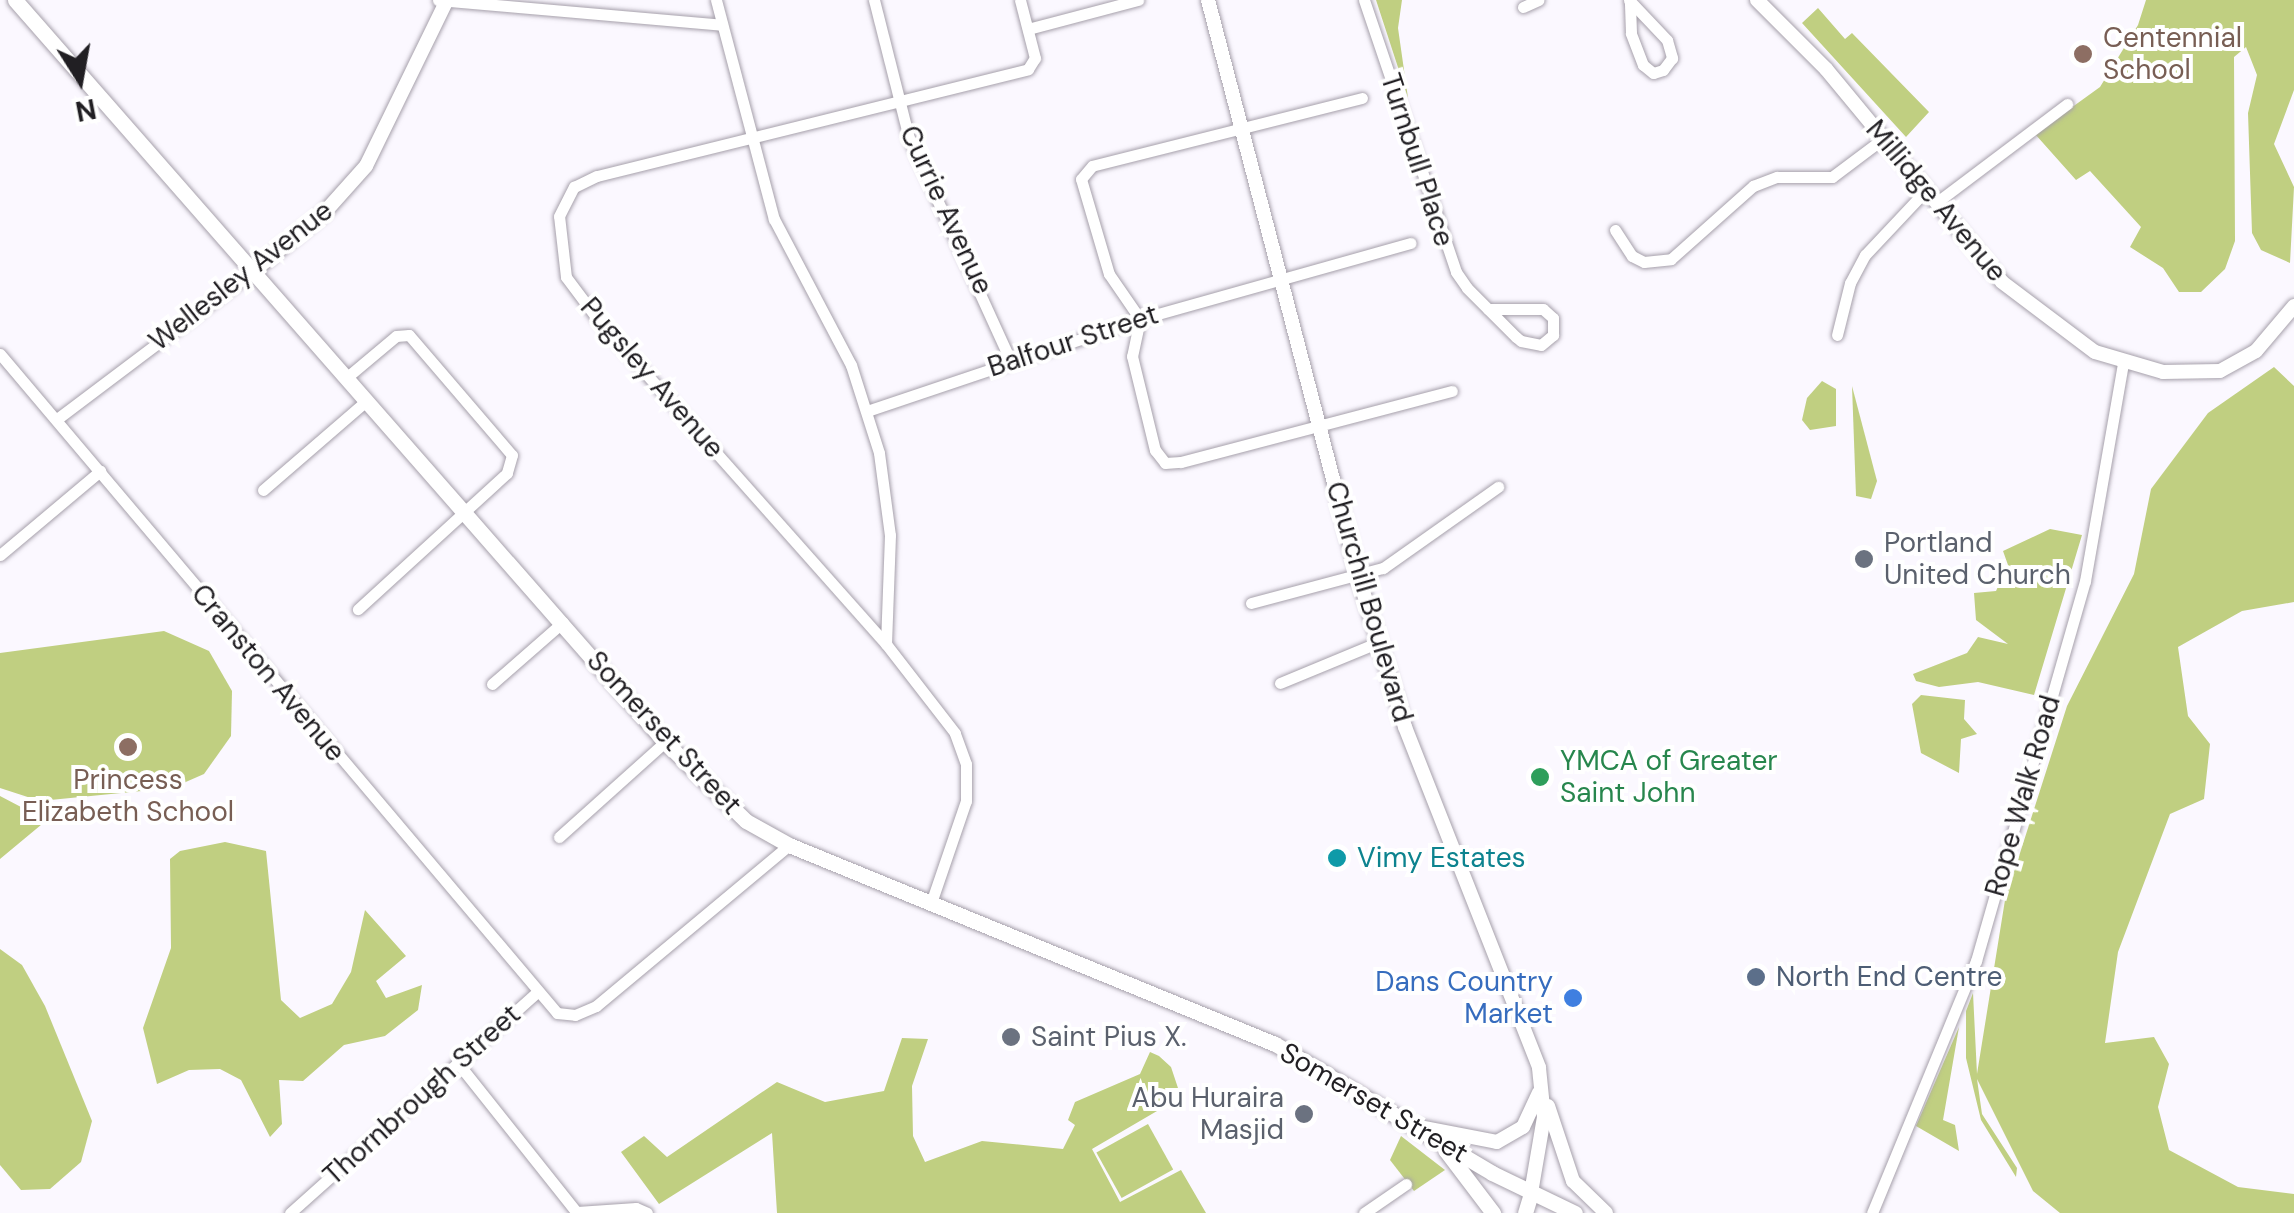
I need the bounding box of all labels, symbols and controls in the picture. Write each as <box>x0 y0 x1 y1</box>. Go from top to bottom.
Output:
place label: Centennial School <box>2103 21 2242 87</box>
north arrow <box>30 30 130 130</box>
marker: Centennial School <box>2072 43 2094 65</box>
street label: Turnbull Place <box>1373 69 1461 251</box>
text: N <box>72 90 99 130</box>
street label: Millidge Avenue <box>1859 113 2013 289</box>
street label: Currie Avenue <box>892 120 1000 300</box>
street label: Wellesley Avenue <box>142 194 340 358</box>
street label: Pugsley Avenue <box>573 291 731 465</box>
street label: Balfour Street <box>984 298 1162 384</box>
street label: Churchill Boulevard <box>1319 478 1419 726</box>
place label: Portland United Church <box>1884 526 2071 592</box>
marker: Portland United Church <box>1853 548 1875 570</box>
street label: Cranston Avenue <box>184 578 352 768</box>
street label: Somerset Street <box>580 644 748 822</box>
street label: Rope Walk Road <box>1978 692 2068 900</box>
marker: Princess Elizabeth School <box>117 736 139 758</box>
place label: YMCA of Greater Saint John <box>1560 744 1778 810</box>
place label: Princess Elizabeth School <box>22 763 234 829</box>
marker: YMCA of Greater Saint John <box>1529 766 1551 788</box>
place label: Vimy Estates <box>1357 841 1526 875</box>
marker: Vimy Estates <box>1326 847 1348 869</box>
place label: North End Centre <box>1776 960 2002 994</box>
place label: Dans Country Market <box>1375 965 1553 1031</box>
marker: North End Centre <box>1745 966 1767 988</box>
marker: Dans Country Market <box>1562 987 1584 1009</box>
street label: Thornbrough Street <box>317 998 527 1192</box>
place label: Saint Pius X. <box>1031 1020 1187 1054</box>
marker: Saint Pius X. <box>1000 1026 1022 1048</box>
street label: Somerset Street <box>1274 1036 1474 1170</box>
place label: Abu Huraira Masjid <box>1131 1081 1284 1147</box>
marker: Abu Huraira Masjid <box>1293 1103 1315 1125</box>

